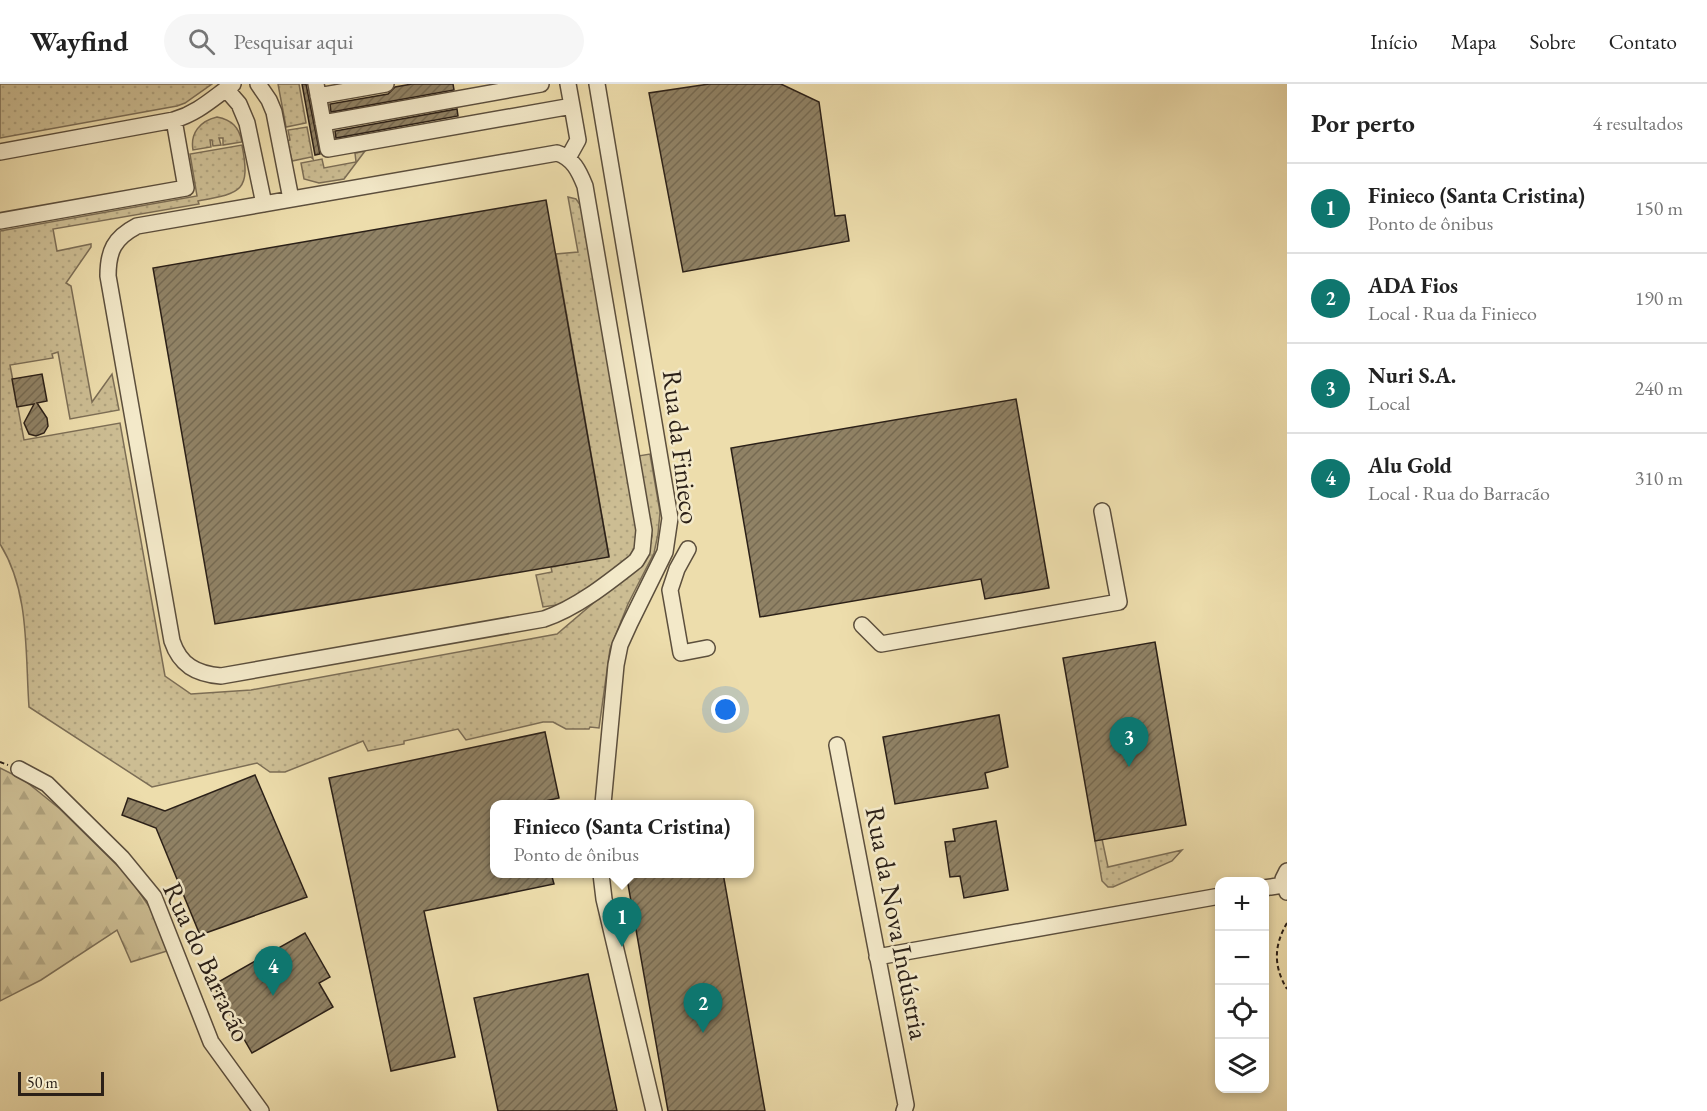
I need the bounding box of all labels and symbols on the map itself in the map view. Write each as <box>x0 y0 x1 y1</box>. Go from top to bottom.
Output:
street label: Rua da Finieco <box>655 368 708 526</box>
your location <box>711 695 740 724</box>
pin: 3 <box>1110 718 1148 767</box>
street label: Rua da Nova Indústria <box>858 804 937 1042</box>
street label: Rua do Barracão <box>155 876 260 1047</box>
pin: 1 <box>602 898 642 947</box>
pin: 4 <box>254 946 292 996</box>
pin: 2 <box>684 984 722 1033</box>
scale bar <box>18 1069 104 1096</box>

